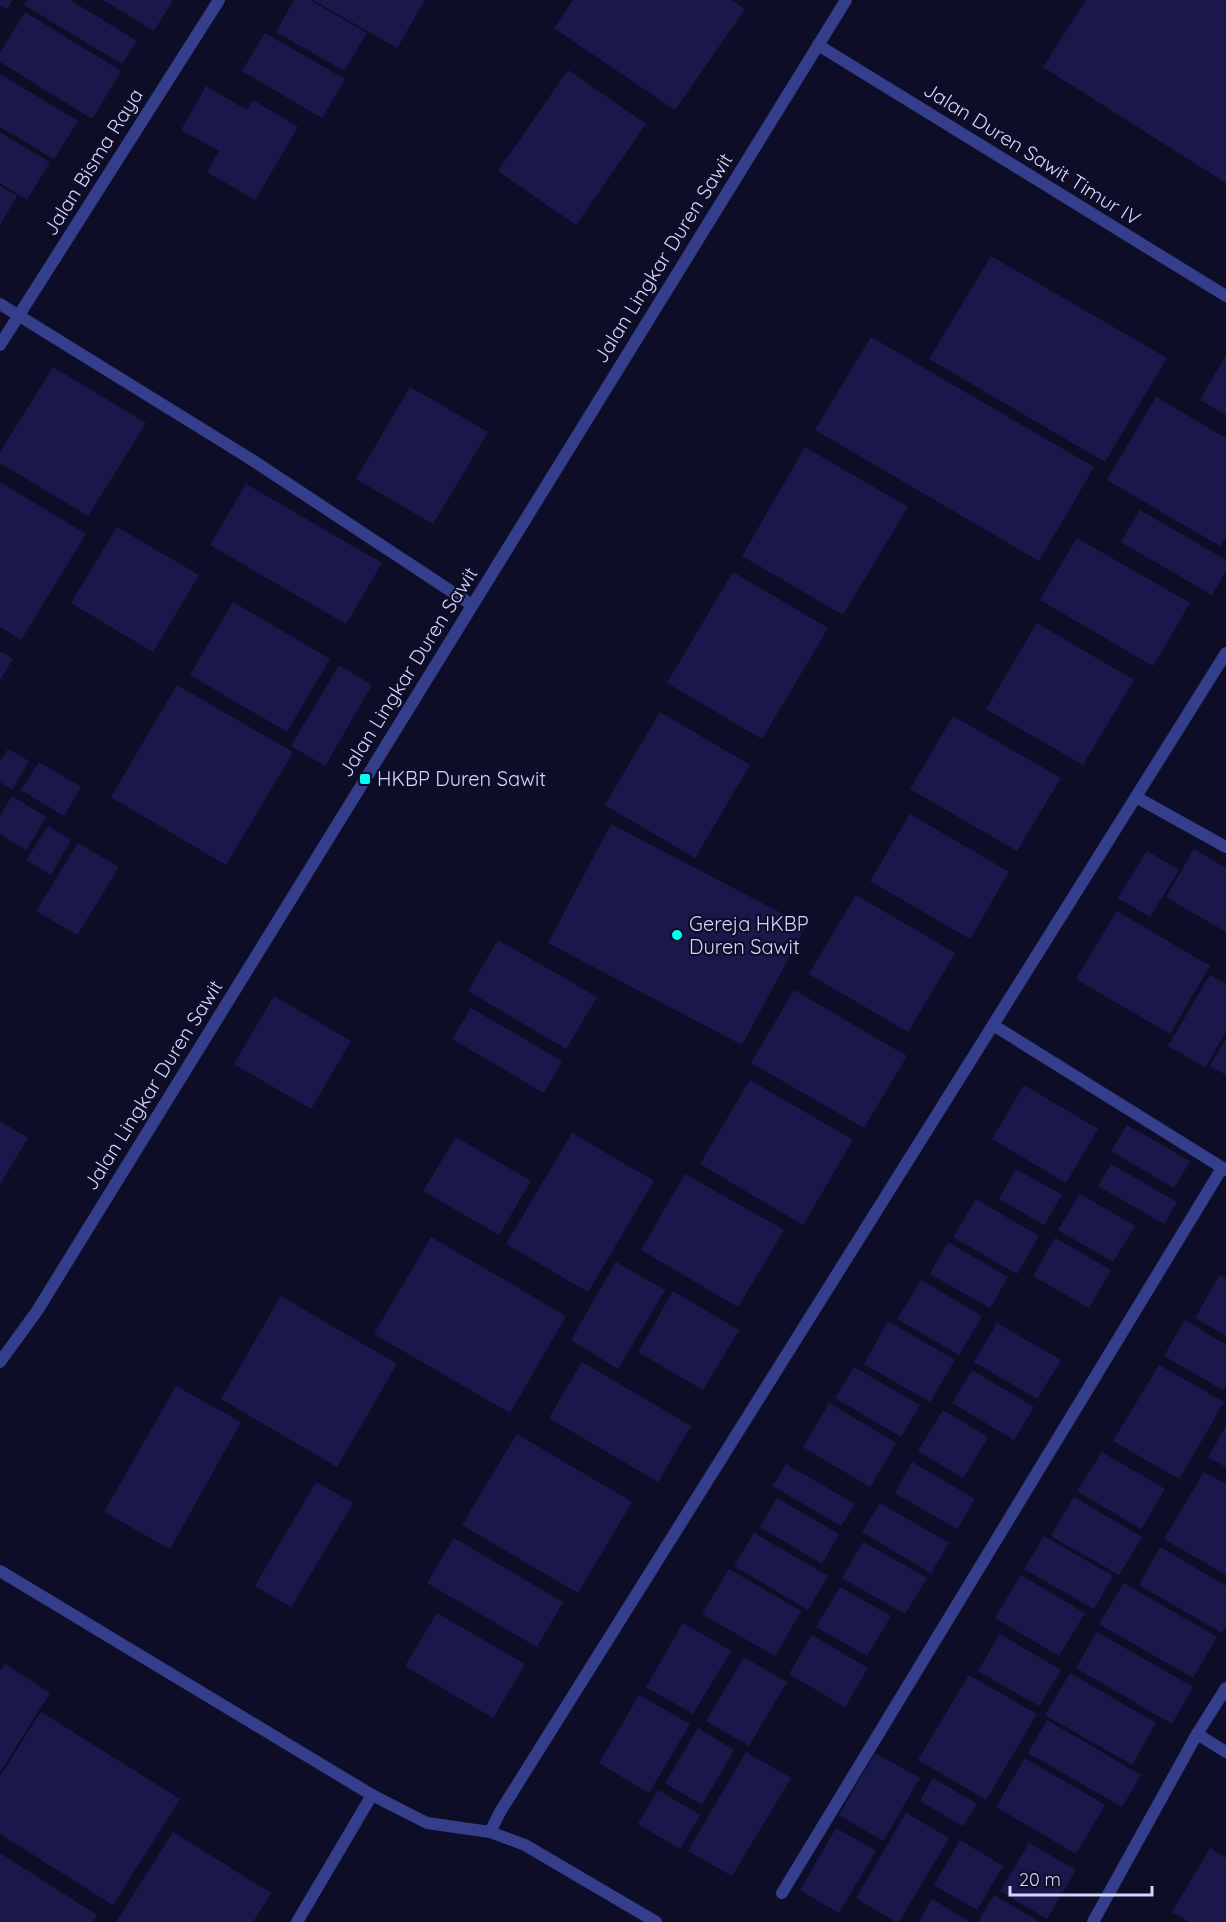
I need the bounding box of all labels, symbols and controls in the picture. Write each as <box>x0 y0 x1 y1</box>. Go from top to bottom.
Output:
street label: Jalan Duren Sawit Timur IV <box>919 76 1145 231</box>
street label: Jalan Bisma Raya <box>37 83 148 240</box>
street label: Jalan Lingkar Duren Sawit <box>588 148 738 367</box>
street label: Jalan Lingkar Duren Sawit <box>333 562 483 781</box>
place label: HKBP Duren Sawit <box>377 766 546 791</box>
marker: HKBP Duren Sawit <box>358 772 372 786</box>
place label: Gereja HKBP Duren Sawit <box>689 911 809 959</box>
marker: Gereja HKBP Duren Sawit <box>670 928 684 942</box>
street label: Jalan Lingkar Duren Sawit <box>78 975 228 1194</box>
scale bar <box>1010 1859 1152 1897</box>
text: 20 m <box>1019 1868 1061 1891</box>

